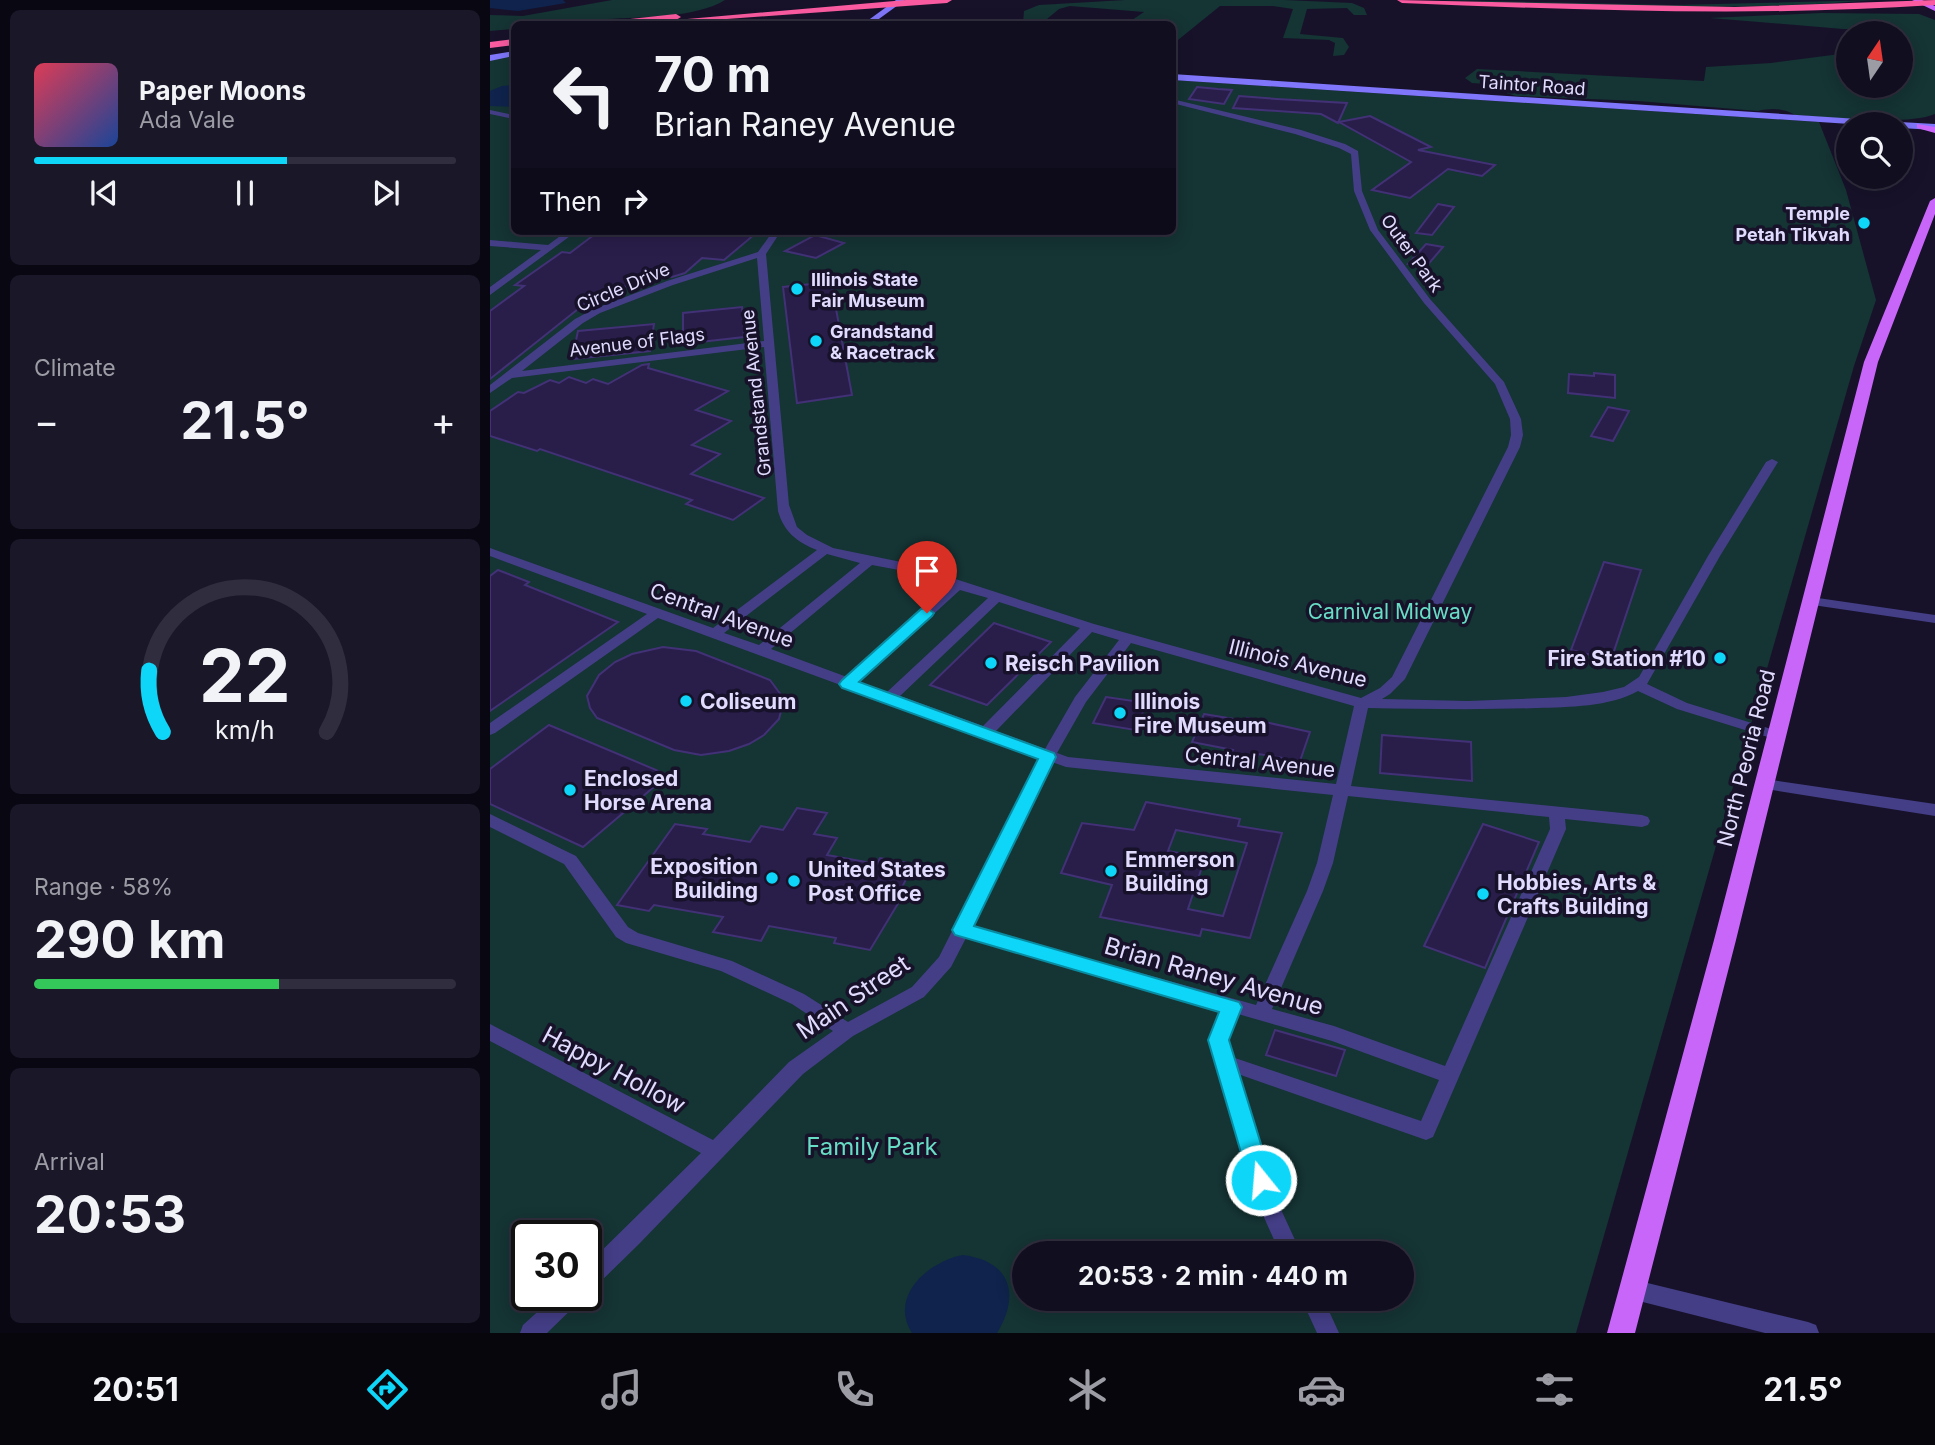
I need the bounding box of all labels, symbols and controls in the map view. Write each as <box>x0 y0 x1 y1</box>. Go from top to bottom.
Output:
north arrow <box>1836 21 1913 98</box>
map controls <box>1836 21 1913 189</box>
text: 70 m <box>654 45 771 104</box>
icon: left <box>539 49 630 140</box>
street label: Taintor Road <box>1478 71 1586 99</box>
text: Paper Moons <box>139 75 306 106</box>
text: Brian Raney Avenue <box>654 105 956 144</box>
text: Ada Vale <box>139 106 235 134</box>
button: search <box>1836 112 1913 189</box>
icon: previous <box>85 174 123 212</box>
icon: pause <box>226 174 264 212</box>
icon: next <box>367 174 405 212</box>
icon: right <box>616 182 654 220</box>
text: Then <box>539 186 602 217</box>
place label: Temple Petah Tikvah <box>1735 203 1850 245</box>
street label: Outer Park <box>1377 210 1447 296</box>
marker: Temple Petah Tikvah <box>1856 215 1872 231</box>
street label: Circle Drive <box>573 258 673 316</box>
place label: Illinois State Fair Museum <box>811 269 925 311</box>
marker: Illinois State Fair Museum <box>789 281 805 297</box>
street label: Grandstand Avenue <box>737 309 775 477</box>
place label: Grandstand & Racetrack <box>830 321 936 363</box>
street label: Avenue of Flags <box>568 323 706 361</box>
marker: Grandstand & Racetrack <box>808 333 824 349</box>
text: Climate <box>34 354 116 382</box>
text: 21.5° <box>180 389 310 452</box>
text: − <box>34 398 59 444</box>
text: + <box>431 398 456 444</box>
pin <box>897 541 957 613</box>
icon: arrive <box>908 552 946 590</box>
street label: Central Avenue <box>647 577 797 653</box>
park label: Carnival Midway <box>1308 599 1473 624</box>
text: 22 <box>199 632 291 721</box>
street label: Illinois Avenue <box>1226 634 1370 692</box>
place label: Fire Station #10 <box>1548 646 1706 671</box>
marker: Fire Station #10 <box>1712 650 1728 666</box>
place label: Reisch Pavilion <box>1005 651 1160 676</box>
marker: Reisch Pavilion <box>983 655 999 671</box>
street label: North Peoria Road <box>1712 667 1780 849</box>
place label: Coliseum <box>700 689 796 714</box>
place label: Illinois Fire Museum <box>1134 689 1267 738</box>
marker: Coliseum <box>678 693 694 709</box>
marker: Illinois Fire Museum <box>1112 705 1128 721</box>
text: km/h <box>215 715 275 745</box>
street label: Central Avenue <box>1183 742 1337 782</box>
place label: Enclosed Horse Arena <box>584 766 712 815</box>
marker: Enclosed Horse Arena <box>562 782 578 798</box>
place label: Emmerson Building <box>1125 847 1235 896</box>
place label: Exposition Building <box>650 854 758 903</box>
place label: United States Post Office <box>808 857 946 906</box>
marker: Emmerson Building <box>1103 863 1119 879</box>
marker: Exposition Building <box>764 870 780 886</box>
place label: Hobbies, Arts & Crafts Building <box>1497 870 1657 919</box>
text: Range · 58% <box>34 873 173 901</box>
marker: United States Post Office <box>786 873 802 889</box>
marker: Hobbies, Arts & Crafts Building <box>1475 886 1491 902</box>
text: 290 km <box>34 908 226 971</box>
street label: Brian Raney Avenue <box>1101 931 1327 1021</box>
street label: Main Street <box>791 949 915 1045</box>
street label: Happy Hollow <box>537 1020 691 1120</box>
park label: Family Park <box>806 1132 938 1161</box>
position arrow <box>1224 1143 1298 1217</box>
text: Arrival <box>34 1148 105 1176</box>
text: 20:53 <box>34 1183 186 1246</box>
speed limit sign: 30 <box>511 1220 602 1311</box>
text: 20:53 · 2 min · 440 m <box>1078 1260 1348 1291</box>
icon: directions <box>363 1365 412 1414</box>
icon: music <box>597 1365 646 1414</box>
icon: phone <box>830 1365 879 1414</box>
icon: climate <box>1063 1365 1112 1414</box>
icon: car <box>1297 1365 1346 1414</box>
icon: filters <box>1530 1365 1579 1414</box>
text: 20:51 <box>92 1370 179 1409</box>
text: 21.5° <box>1763 1370 1843 1409</box>

